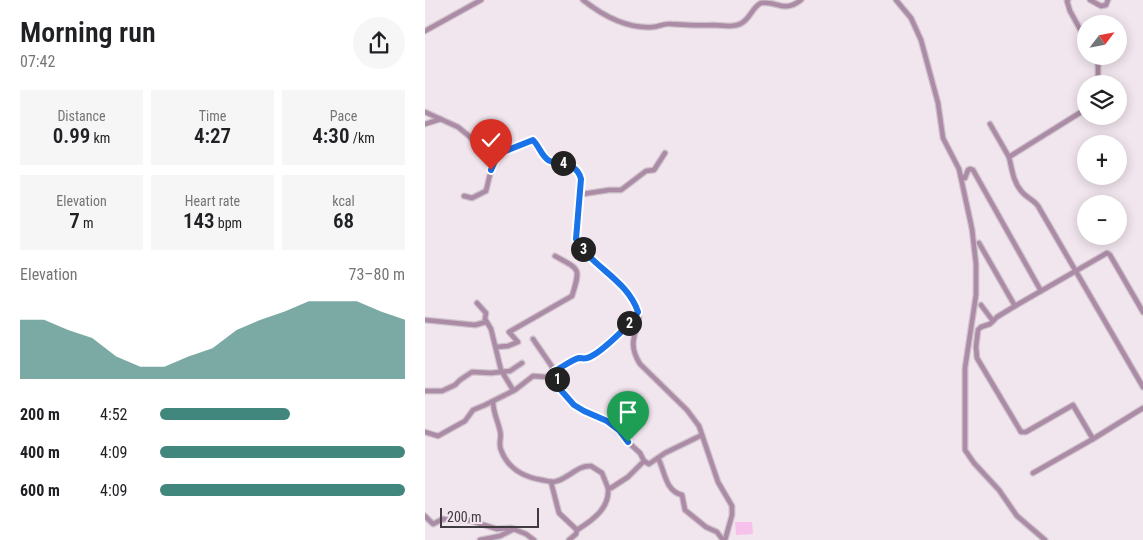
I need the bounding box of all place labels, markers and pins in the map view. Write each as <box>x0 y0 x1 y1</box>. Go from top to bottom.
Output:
pin <box>470 119 512 170</box>
pin: 4 <box>551 150 575 176</box>
pin: 3 <box>571 236 595 262</box>
pin: 2 <box>617 310 641 336</box>
pin: 1 <box>545 366 569 392</box>
pin <box>607 391 649 442</box>

